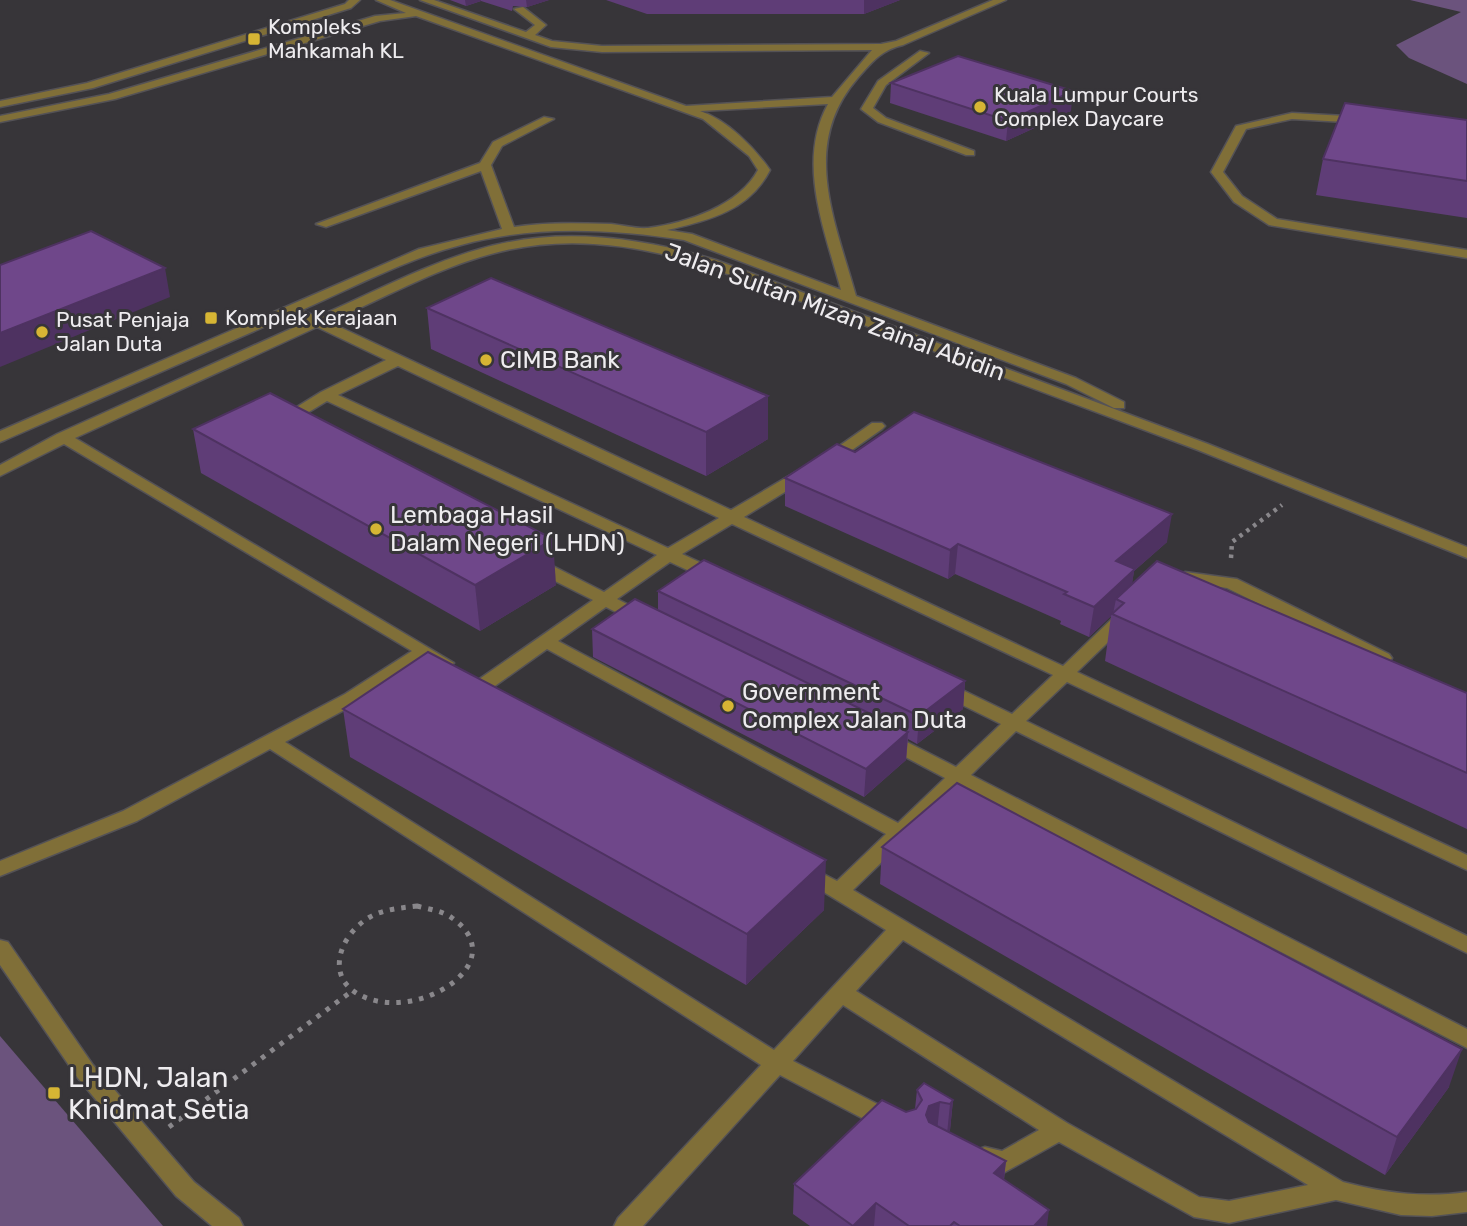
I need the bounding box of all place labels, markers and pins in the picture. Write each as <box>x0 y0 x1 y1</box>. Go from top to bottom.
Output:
place label: Kompleks Mahkamah KL <box>268 14 404 63</box>
marker: Kompleks Mahkamah KL <box>246 31 262 47</box>
place label: Kuala Lumpur Courts Complex Daycare <box>994 82 1198 131</box>
marker: Kuala Lumpur Courts Complex Daycare <box>972 99 988 115</box>
place label: Komplek Kerajaan <box>225 305 398 330</box>
place label: Pusat Penjaja Jalan Duta <box>56 307 190 356</box>
marker: Komplek Kerajaan <box>203 310 219 326</box>
marker: Pusat Penjaja Jalan Duta <box>34 324 50 340</box>
place label: CIMB Bank <box>500 346 620 374</box>
marker: CIMB Bank <box>478 352 494 368</box>
place label: Lembaga Hasil Dalam Negeri (LHDN) <box>390 501 625 557</box>
marker: Lembaga Hasil Dalam Negeri (LHDN) <box>368 521 384 537</box>
place label: Government Complex Jalan Duta <box>742 678 967 734</box>
marker: Government Complex Jalan Duta <box>720 698 736 714</box>
place label: LHDN, Jalan Khidmat Setia <box>68 1061 250 1126</box>
marker: LHDN, Jalan Khidmat Setia <box>46 1085 62 1101</box>

